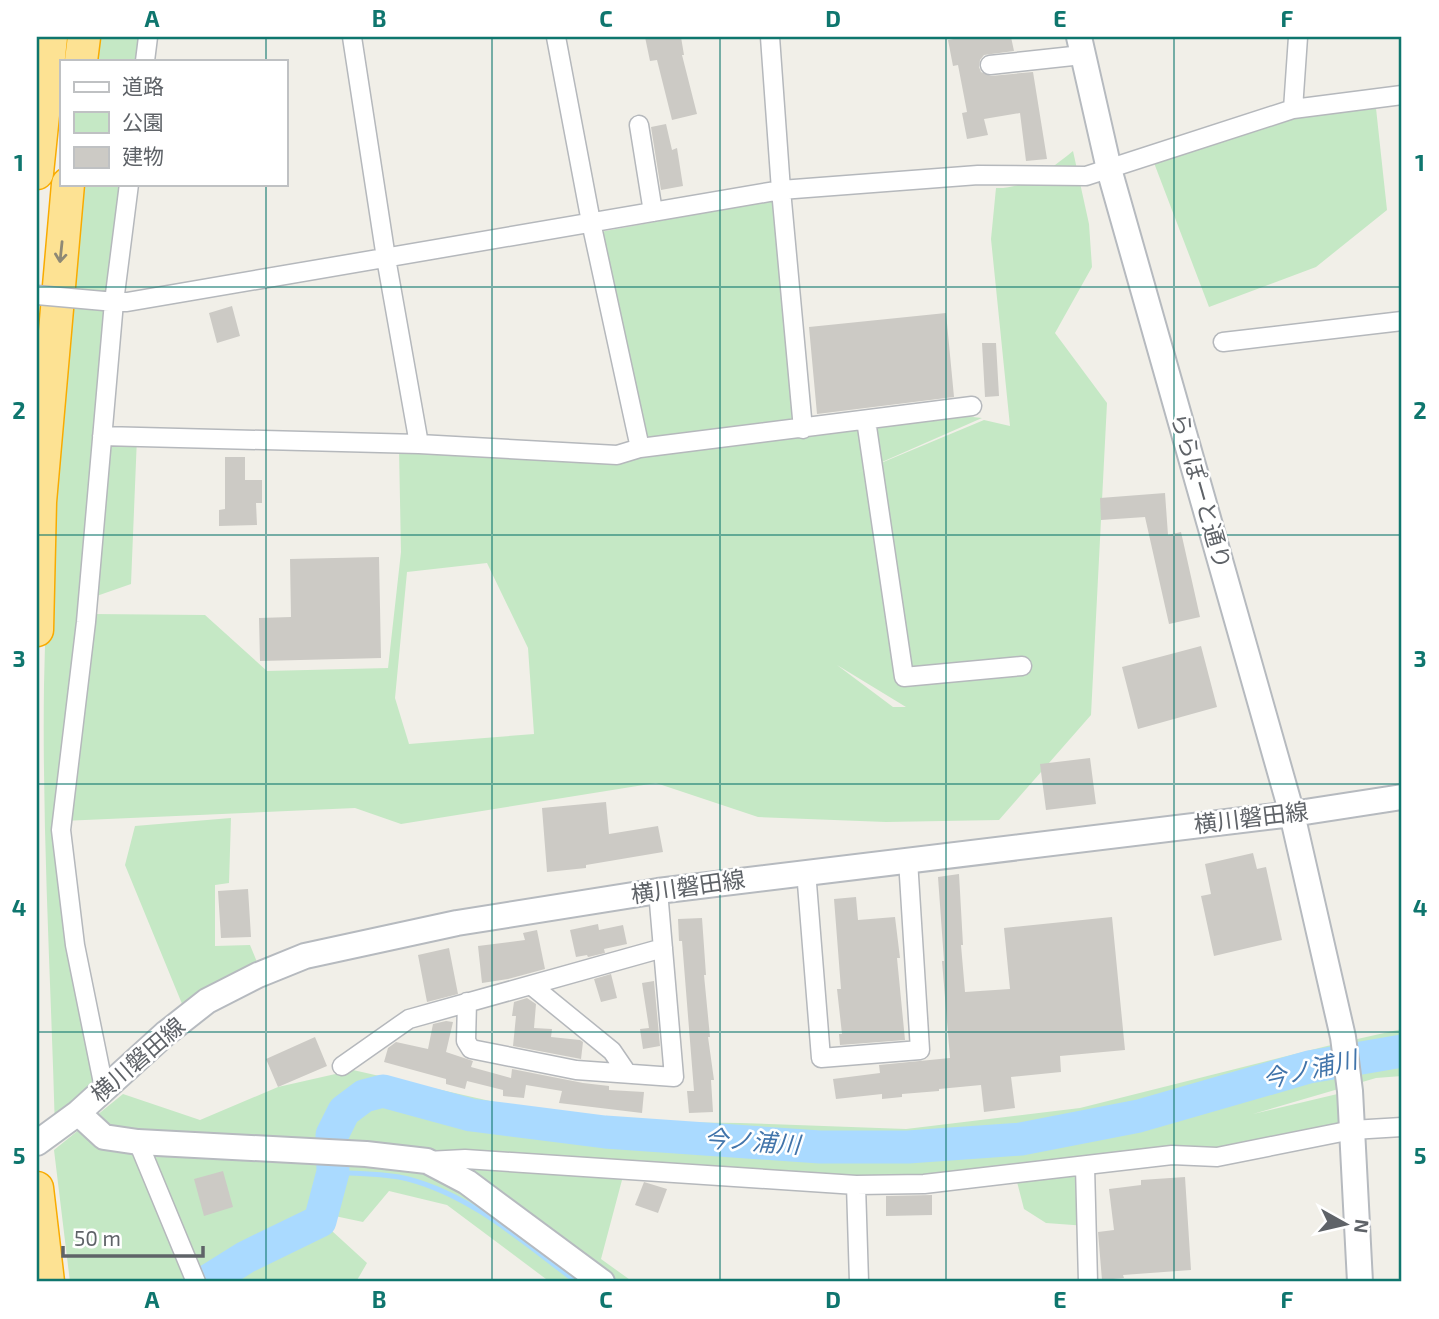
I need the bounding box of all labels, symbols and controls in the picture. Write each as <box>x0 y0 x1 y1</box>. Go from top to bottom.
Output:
text: A <box>144 4 160 32</box>
text: B <box>372 4 386 32</box>
text: C <box>599 4 613 32</box>
text: D <box>825 4 841 32</box>
text: E <box>1053 4 1067 32</box>
text: F <box>1281 4 1294 32</box>
legend <box>60 60 287 186</box>
text: 道路 <box>122 73 164 98</box>
text: 公園 <box>122 109 164 134</box>
text: 建物 <box>122 143 164 168</box>
text: 1 <box>14 148 24 176</box>
text: 1 <box>1415 148 1425 176</box>
one-way arrow <box>54 240 67 262</box>
text: 2 <box>12 396 26 424</box>
text: 2 <box>1413 396 1427 424</box>
street label: ららぽーと通り <box>1166 409 1238 572</box>
text: 3 <box>12 644 26 672</box>
text: 3 <box>1413 644 1427 672</box>
street label: 横川磐田線 <box>1192 796 1310 838</box>
street label: 横川磐田線 <box>629 864 747 908</box>
text: 4 <box>12 893 26 921</box>
text: 4 <box>1413 893 1427 921</box>
street label: 横川磐田線 <box>85 1011 190 1108</box>
water label: 今ノ浦川 <box>1260 1043 1363 1093</box>
water label: 今ノ浦川 <box>703 1123 804 1159</box>
text: 5 <box>13 1141 25 1169</box>
text: 5 <box>1414 1141 1426 1169</box>
north arrow <box>1310 1190 1380 1260</box>
scale bar <box>63 1214 203 1258</box>
text: N <box>1350 1218 1375 1235</box>
text: 50 m <box>74 1225 121 1250</box>
text: A <box>144 1285 160 1313</box>
text: B <box>372 1285 386 1313</box>
text: C <box>599 1285 613 1313</box>
text: D <box>825 1285 841 1313</box>
text: E <box>1053 1285 1067 1313</box>
text: F <box>1281 1285 1294 1313</box>

